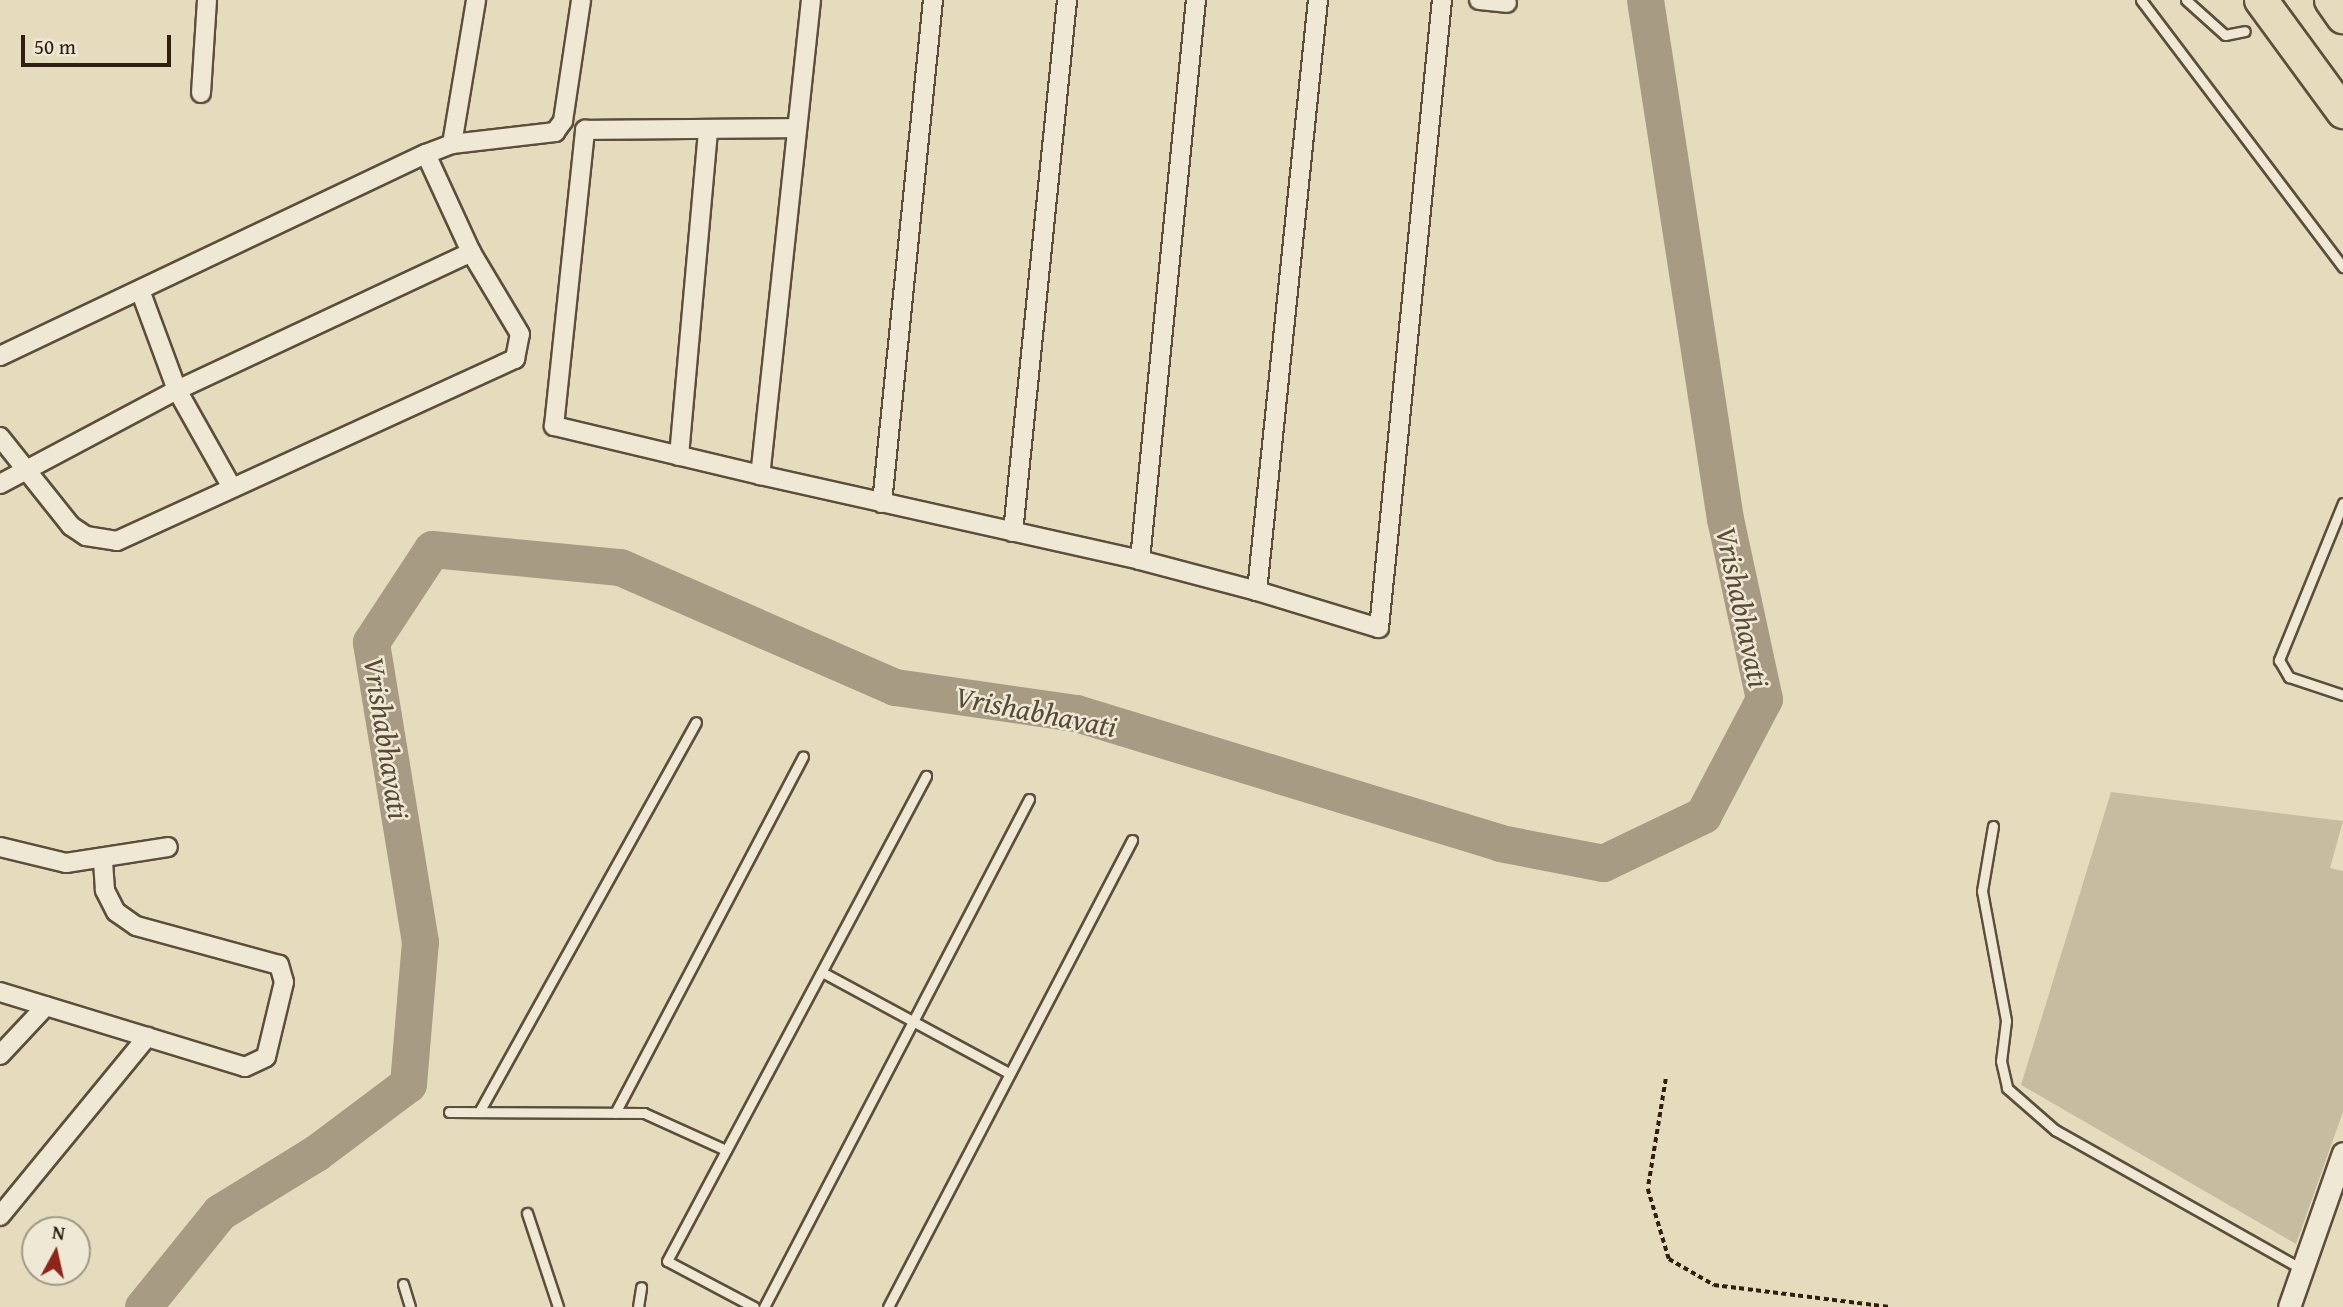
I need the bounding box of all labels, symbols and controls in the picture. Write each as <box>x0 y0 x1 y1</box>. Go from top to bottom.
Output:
scale bar <box>24 21 175 65</box>
text: 50 m <box>34 31 76 62</box>
water label: Vrishabhavati <box>1708 523 1778 691</box>
water label: Vrishabhavati <box>356 654 418 822</box>
water label: Vrishabhavati <box>952 678 1120 744</box>
north arrow <box>21 1216 91 1286</box>
text: N <box>50 1217 67 1247</box>

